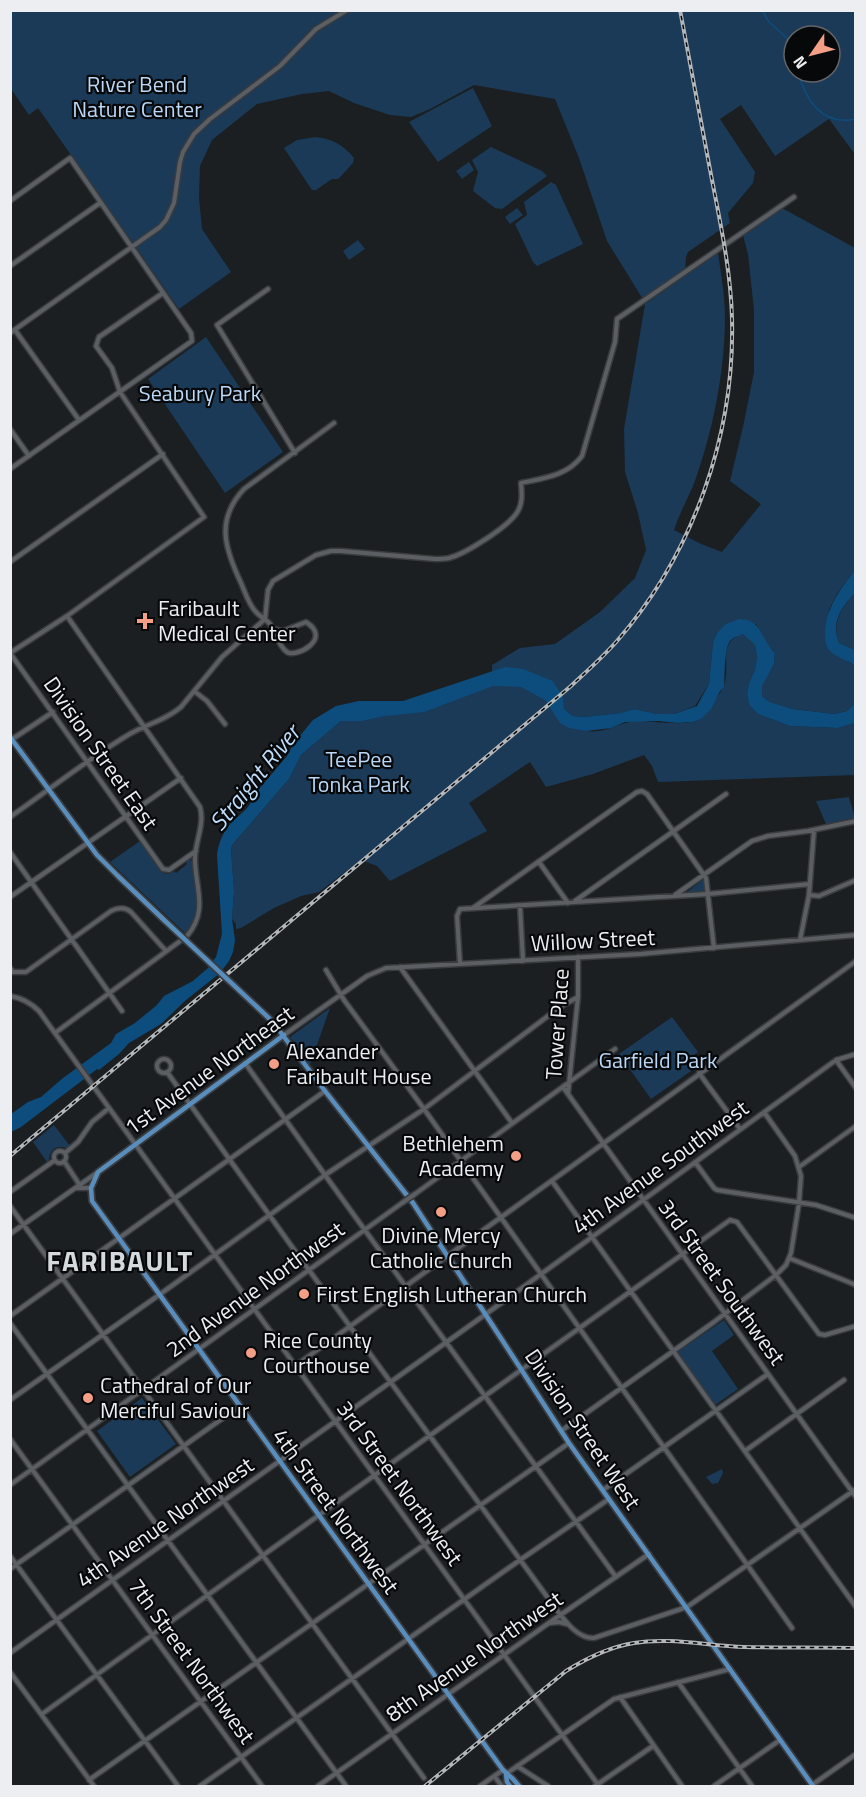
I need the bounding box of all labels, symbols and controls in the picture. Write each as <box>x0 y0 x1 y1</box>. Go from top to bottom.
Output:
north arrow <box>782 24 842 84</box>
text: N <box>787 51 813 74</box>
park label: River Bend Nature Center <box>72 67 202 126</box>
park label: Seabury Park <box>139 376 262 410</box>
place label: Faribault Medical Center <box>158 591 296 650</box>
marker: Faribault Medical Center <box>136 612 154 630</box>
street label: Division Street East <box>35 669 167 837</box>
water label: Straight River <box>200 714 310 838</box>
park label: TeePee Tonka Park <box>308 742 410 801</box>
street label: Willow Street <box>530 920 656 960</box>
street label: Tower Place <box>536 967 578 1081</box>
street label: 1st Avenue Northeast <box>117 997 301 1143</box>
place label: Alexander Faribault House <box>286 1034 432 1093</box>
park label: Garfield Park <box>598 1043 718 1077</box>
marker: Alexander Faribault House <box>267 1057 281 1071</box>
street label: 4th Avenue Southwest <box>565 1091 755 1243</box>
place label: Bethlehem Academy <box>402 1126 504 1185</box>
marker: Bethlehem Academy <box>509 1149 523 1163</box>
street label: 3rd Street Southwest <box>650 1192 794 1372</box>
marker: Divine Mercy Catholic Church <box>434 1205 448 1219</box>
street label: 2nd Avenue Northwest <box>159 1212 352 1365</box>
place label: Divine Mercy Catholic Church <box>370 1218 512 1277</box>
district label: FARIBAULT <box>46 1239 194 1282</box>
place label: First English Lutheran Church <box>316 1277 587 1311</box>
marker: First English Lutheran Church <box>297 1287 311 1301</box>
place label: Rice County Courthouse <box>263 1323 372 1382</box>
street label: Division Street West <box>517 1342 650 1516</box>
marker: Rice County Courthouse <box>244 1346 258 1360</box>
place label: Cathedral of Our Merciful Saviour <box>100 1368 252 1427</box>
marker: Cathedral of Our Merciful Saviour <box>81 1391 95 1405</box>
street label: 3rd Street Northwest <box>328 1393 472 1573</box>
street label: 4th Street Northwest <box>264 1421 408 1601</box>
street label: 4th Avenue Northwest <box>69 1448 261 1596</box>
street label: 7th Street Northwest <box>120 1571 264 1751</box>
street label: 8th Avenue Northwest <box>378 1582 570 1730</box>

